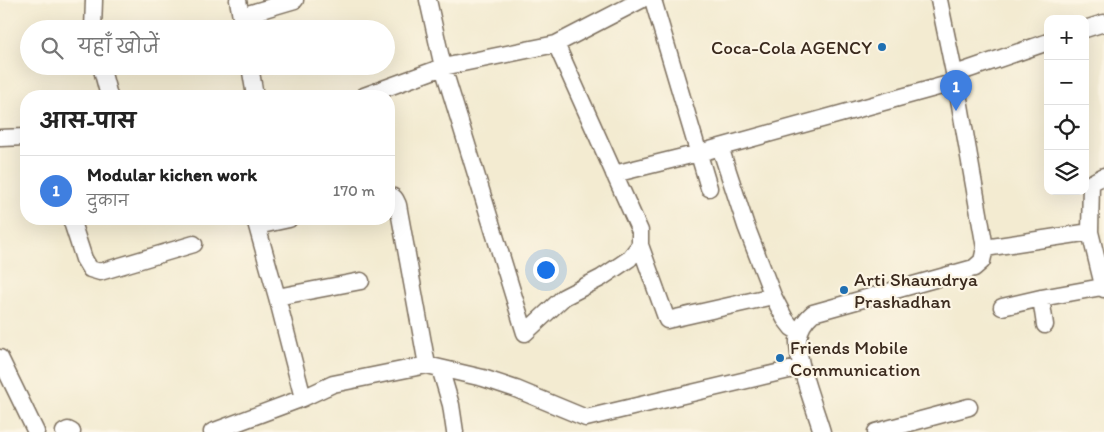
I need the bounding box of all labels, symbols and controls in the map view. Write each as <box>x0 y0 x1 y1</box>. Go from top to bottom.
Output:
map controls <box>1044 15 1089 195</box>
button: + <box>1044 15 1089 60</box>
search box <box>20 20 395 75</box>
icon: search <box>38 34 66 62</box>
text: यहाँ खोजें <box>78 35 159 58</box>
place label: Coca-Cola AGENCY <box>711 36 872 59</box>
marker: Coca-Cola AGENCY <box>876 41 888 53</box>
button: − <box>1044 60 1089 105</box>
pin: 1 <box>940 70 972 111</box>
button: locate <box>1044 105 1089 150</box>
text: आस-पास <box>40 108 136 133</box>
button: layers <box>1044 150 1089 195</box>
text: Modular kichen work <box>87 163 257 186</box>
text: 1 <box>52 181 60 200</box>
text: 170 m <box>333 181 375 200</box>
text: दुकान <box>87 191 129 210</box>
your location <box>533 257 559 283</box>
place label: Arti Shaundrya Prashadhan <box>854 268 978 313</box>
marker: Arti Shaundrya Prashadhan <box>838 284 850 296</box>
place label: Friends Mobile Communication <box>790 336 921 381</box>
marker: Friends Mobile Communication <box>774 352 786 364</box>

